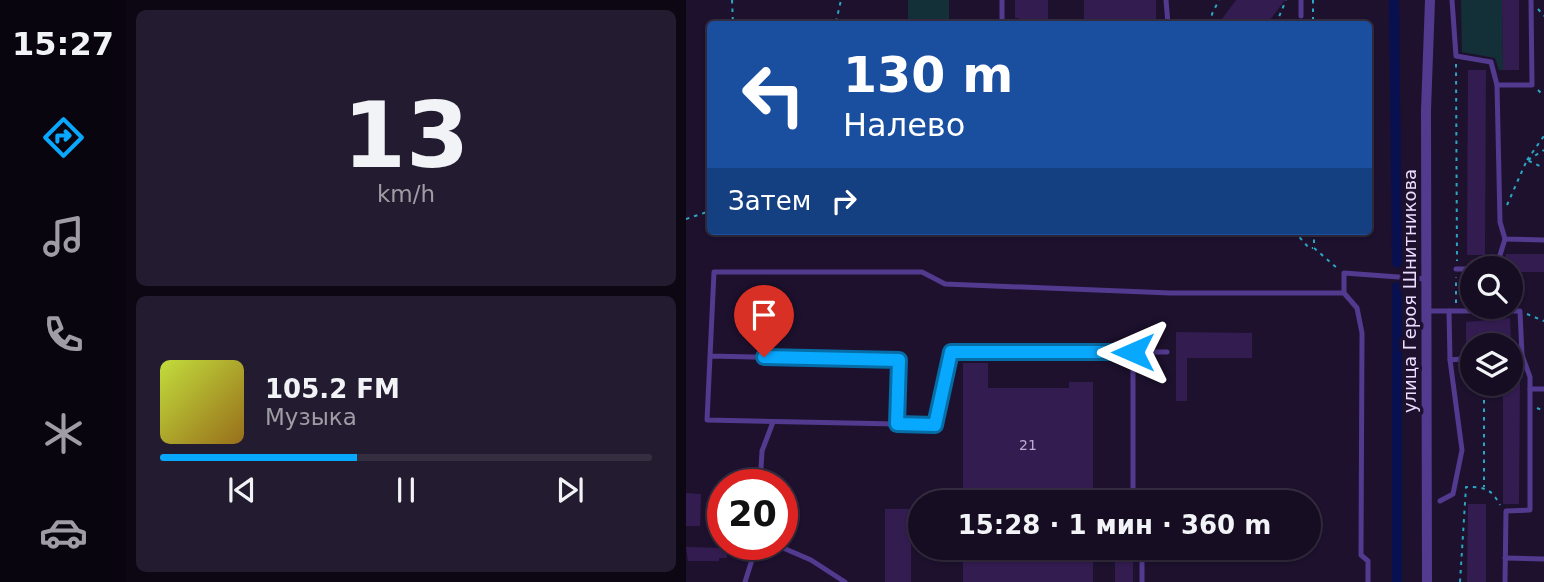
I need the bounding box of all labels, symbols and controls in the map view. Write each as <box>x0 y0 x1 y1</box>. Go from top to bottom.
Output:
text: 15:27 <box>12 25 114 63</box>
text: 130 m <box>843 47 1013 104</box>
icon: left <box>728 49 819 140</box>
text: 13 <box>343 83 469 188</box>
text: Налево <box>843 106 965 144</box>
icon: directions <box>39 113 88 162</box>
street label: улица Героя Шнитникова <box>1399 169 1420 413</box>
text: km/h <box>377 181 435 207</box>
icon: right <box>825 182 863 220</box>
text: Затем <box>728 186 811 216</box>
icon: music <box>39 212 88 261</box>
map controls <box>1460 256 1523 396</box>
button: search <box>1460 256 1523 319</box>
pin <box>734 285 794 357</box>
icon: arrive <box>745 296 783 334</box>
icon: phone <box>39 310 88 359</box>
position arrow <box>1096 315 1170 389</box>
button: layers <box>1460 333 1523 396</box>
text: 105.2 FM <box>265 374 400 404</box>
text: Музыка <box>265 404 357 430</box>
icon: climate <box>39 409 88 458</box>
house number: 21 <box>1019 437 1037 453</box>
speed limit sign: 20 <box>707 469 798 560</box>
icon: previous <box>223 471 261 509</box>
icon: pause <box>387 471 425 509</box>
icon: next <box>551 471 589 509</box>
icon: car <box>39 508 88 557</box>
text: 15:28 · 1 мин · 360 m <box>958 510 1271 540</box>

